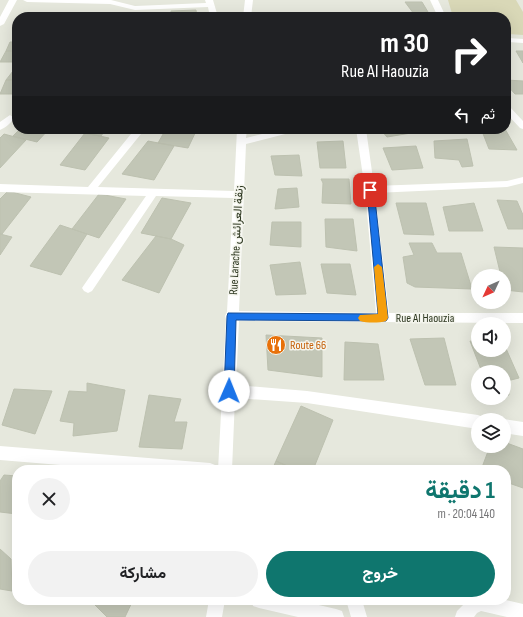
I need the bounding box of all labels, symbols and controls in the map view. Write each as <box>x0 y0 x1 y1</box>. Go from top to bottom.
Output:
text: 30 m <box>380 27 429 60</box>
icon: right <box>443 28 495 80</box>
text: Rue Al Haouzia <box>341 61 429 82</box>
icon: left <box>451 104 473 126</box>
text: ثم <box>481 105 495 124</box>
pin <box>353 173 387 207</box>
icon: arrive <box>359 179 381 201</box>
street label: Rue Larache زنقة العرائش <box>226 185 247 295</box>
north arrow <box>471 269 511 309</box>
map controls <box>471 269 511 453</box>
street label: Rue Al Haouzia <box>396 311 455 326</box>
button: sound <box>471 317 511 357</box>
restaurant icon: Route 66 <box>265 334 287 356</box>
place label: Route 66 <box>290 338 326 353</box>
button: search <box>471 365 511 405</box>
position arrow <box>208 370 250 412</box>
button: layers <box>471 413 511 453</box>
text: 1 دقيقة <box>425 476 495 505</box>
button: close <box>28 478 70 520</box>
text: 140 m · 20:04 <box>437 506 495 522</box>
button: مشاركة <box>28 551 258 597</box>
button: خروج <box>266 551 495 597</box>

